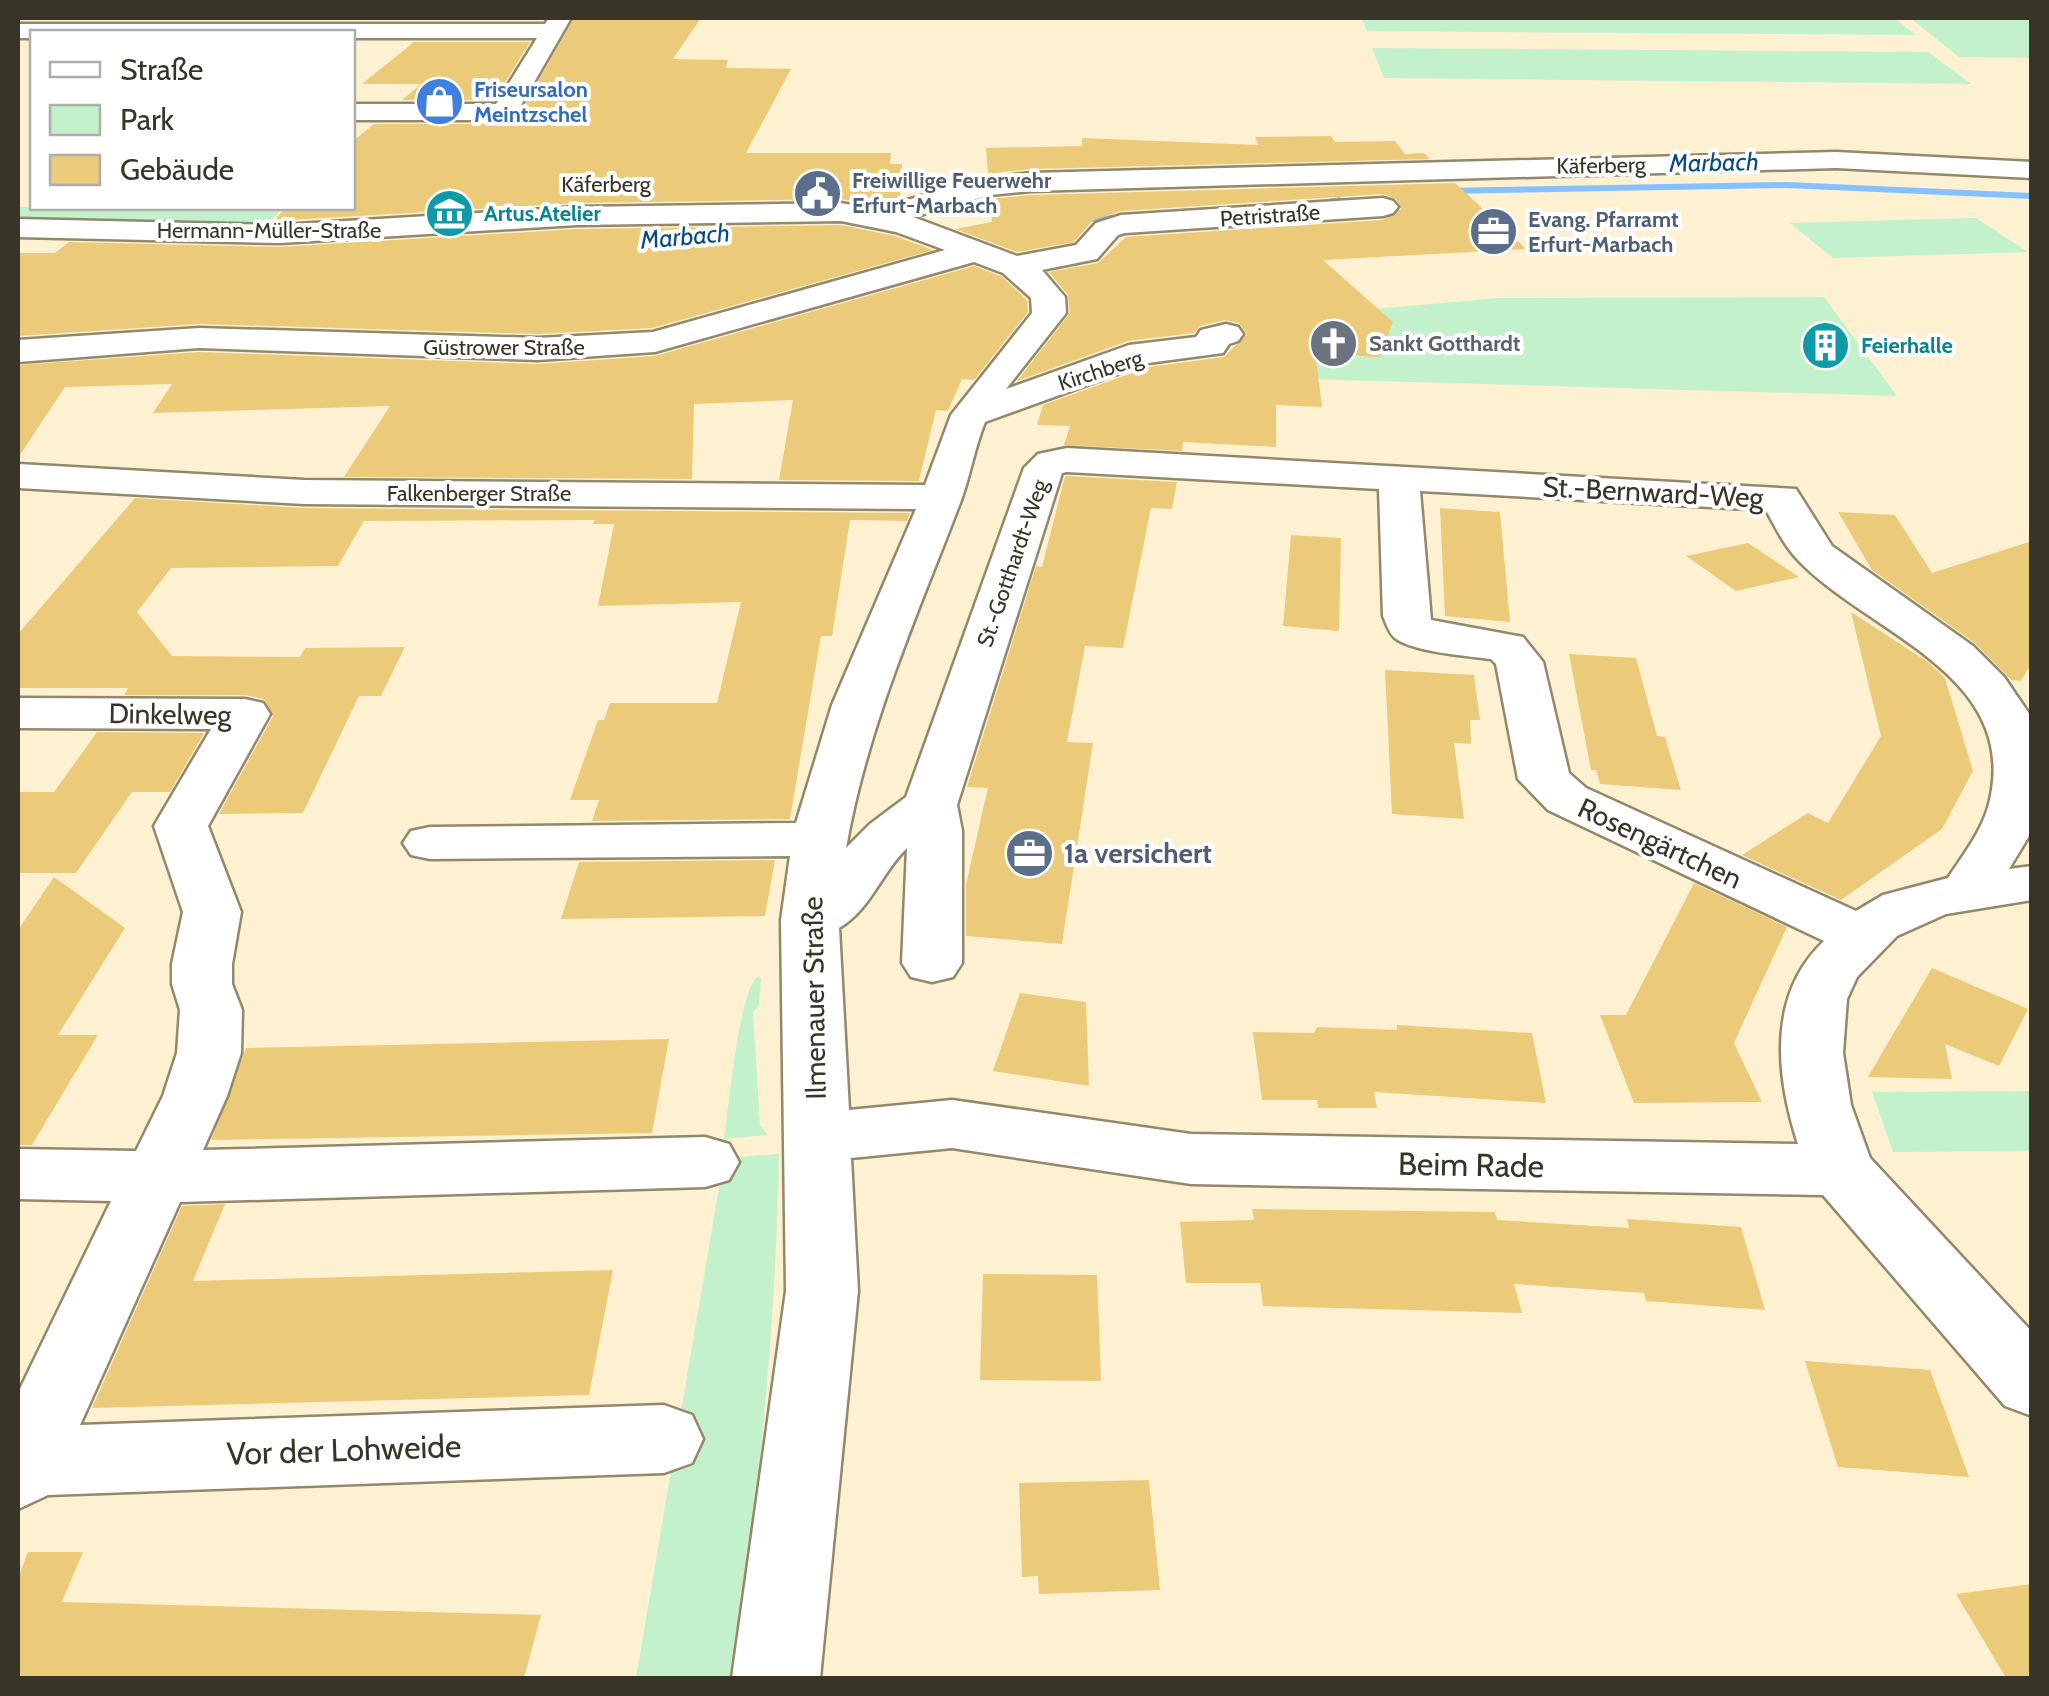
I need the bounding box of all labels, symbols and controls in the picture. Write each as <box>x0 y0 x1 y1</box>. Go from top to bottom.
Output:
legend <box>30 30 355 210</box>
text: Straße <box>120 51 203 88</box>
shop icon: Friseursalon Meintzschel <box>413 76 465 128</box>
place label: Friseursalon Meintzschel <box>474 76 588 128</box>
text: Park <box>120 101 175 138</box>
water label: Marbach <box>1668 146 1759 178</box>
text: Gebäude <box>120 151 234 188</box>
street label: Käferberg <box>1556 151 1647 180</box>
public building icon: Freiwillige Feuerwehr Erfurt-Marbach <box>791 167 843 219</box>
place label: Freiwillige Feuerwehr Erfurt-Marbach <box>852 167 1052 219</box>
street label: Käferberg <box>561 171 652 198</box>
museum icon: Artus.Atelier <box>423 187 475 239</box>
street label: Petristraße <box>1219 199 1321 232</box>
place label: Artus.Atelier <box>484 200 601 227</box>
office icon: Evang. Pfarramt Erfurt-Marbach <box>1467 206 1519 258</box>
place label: Evang. Pfarramt Erfurt-Marbach <box>1528 206 1679 258</box>
street label: Hermann-Müller-Straße <box>157 217 381 244</box>
water label: Marbach <box>638 217 731 255</box>
church icon: Sankt Gotthardt <box>1308 317 1360 369</box>
building icon: Feierhalle <box>1800 319 1852 371</box>
place label: Sankt Gotthardt <box>1369 330 1521 357</box>
place label: Feierhalle <box>1861 332 1953 359</box>
street label: Güstrower Straße <box>423 334 585 361</box>
street label: Kirchberg <box>1054 344 1147 397</box>
street label: St.-Bernward-Weg <box>1542 469 1765 515</box>
street label: St.-Gotthardt-Weg <box>971 475 1054 650</box>
street label: Falkenberger Straße <box>387 480 571 507</box>
street label: Dinkelweg <box>108 696 233 732</box>
street label: Rosengärtchen <box>1573 790 1747 896</box>
office icon: 1a versichert <box>1003 827 1055 879</box>
place label: 1a versichert <box>1064 836 1212 870</box>
street label: Ilmenauer Straße <box>795 896 833 1100</box>
street label: Beim Rade <box>1398 1144 1544 1185</box>
street label: Vor der Lohweide <box>226 1426 462 1473</box>

